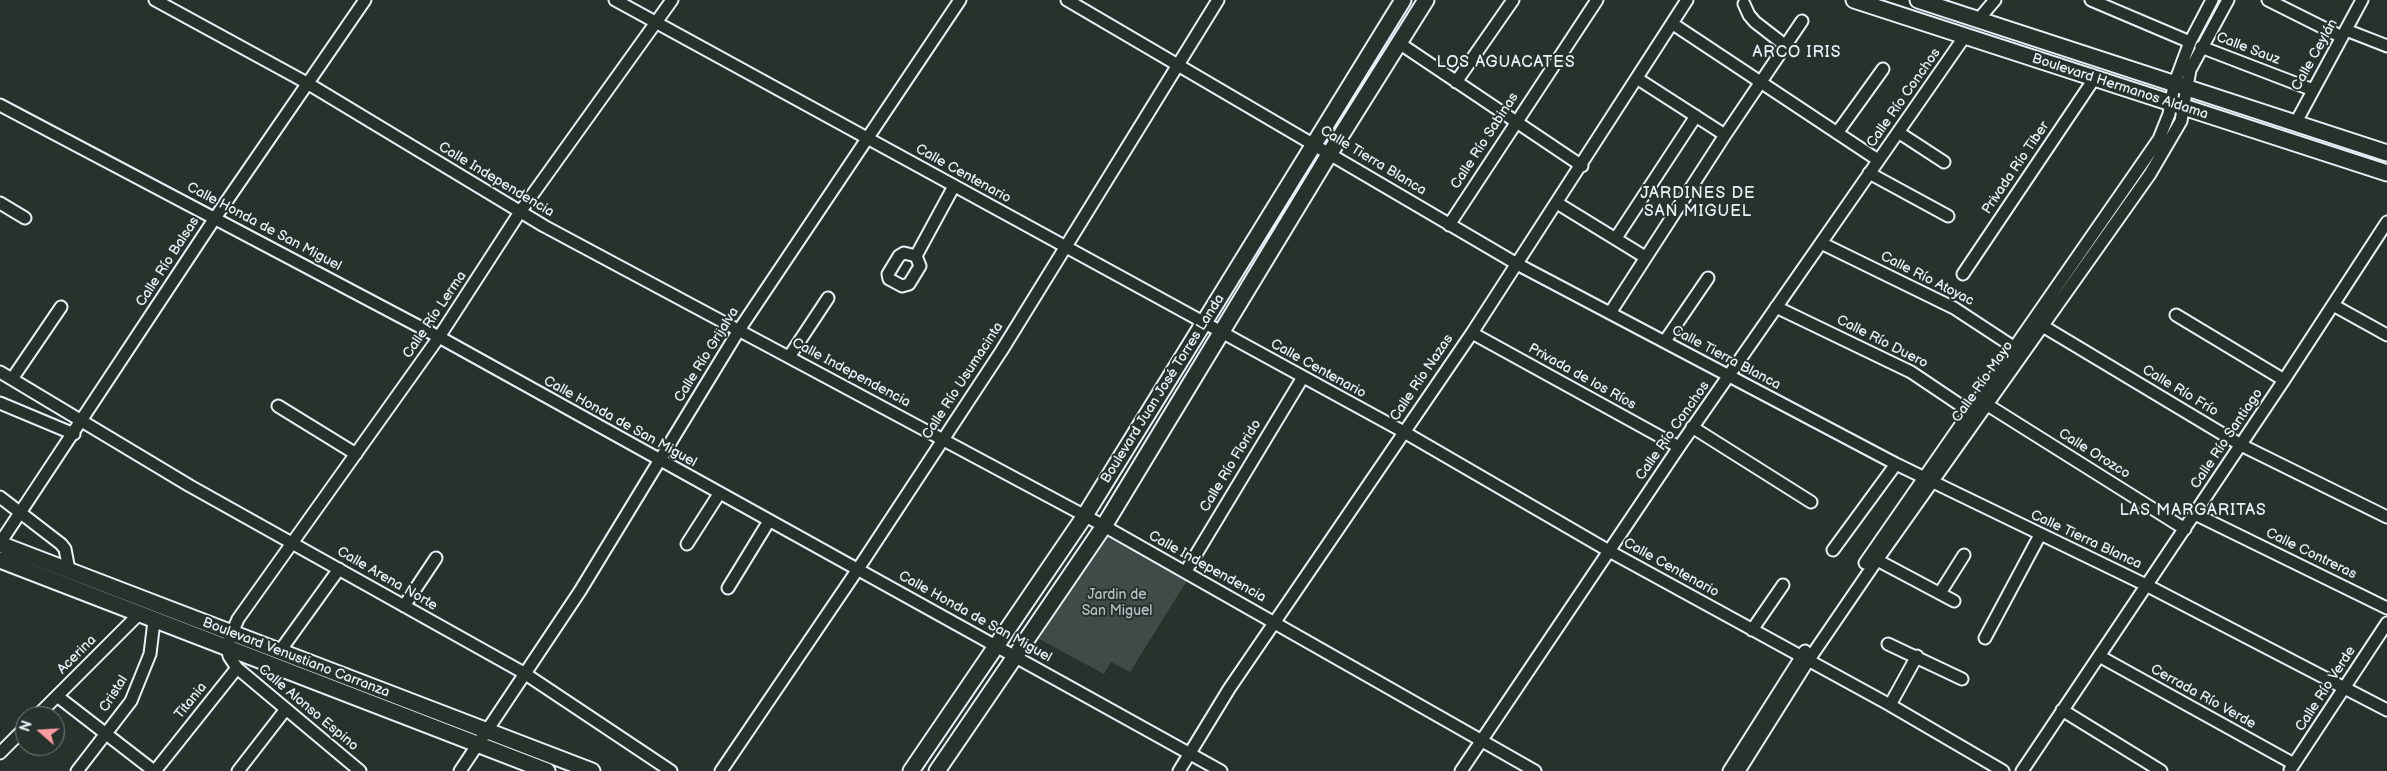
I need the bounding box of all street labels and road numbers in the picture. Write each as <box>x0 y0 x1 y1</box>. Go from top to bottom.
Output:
street label: Calle Ceylán <box>2288 16 2342 94</box>
street label: Calle Sauz <box>2214 29 2282 69</box>
street label: Calle Río Conchos <box>1864 45 1944 151</box>
street label: Boulevard Hermanos Aldama <box>2030 51 2210 123</box>
street label: Calle Río Sabinas <box>1448 90 1522 192</box>
street label: Privada Río Tiber <box>1979 118 2053 218</box>
street label: Calle Tierra Blanca <box>1317 123 1429 199</box>
street label: Calle Independencia <box>435 139 557 221</box>
street label: Calle Centenario <box>912 141 1014 207</box>
street label: Calle Honda de San Miguel <box>184 179 344 275</box>
street label: Calle Río Balsas <box>133 214 203 310</box>
street label: Calle Río Atoyac <box>1877 248 1977 310</box>
street label: Calle Río Lerma <box>400 268 470 362</box>
street label: Boulevard Juan José Torres Landa <box>1098 291 1228 487</box>
street label: Calle Río Grijalva <box>671 304 743 406</box>
street label: Calle Río Duero <box>1834 312 1930 372</box>
street label: Calle Río Usumacinta <box>919 319 1007 443</box>
street label: Calle Tierra Blanca <box>1669 322 1783 394</box>
street label: Calle Río Nazas <box>1387 331 1457 425</box>
street label: Calle Independencia <box>789 335 913 411</box>
street label: Calle Centenario <box>1267 336 1369 402</box>
street label: Calle Río Mayo <box>1949 338 2017 426</box>
street label: Privada de los Ríos <box>1525 340 1639 414</box>
street label: Calle Río Frío <box>2139 362 2221 420</box>
street label: Calle Honda de San Miguel <box>540 373 700 471</box>
street label: Calle Río Conchos <box>1633 378 1713 484</box>
street label: Calle Río Santiago <box>2187 386 2267 492</box>
street label: Calle Río Florido <box>1197 417 1265 515</box>
street label: Calle Orozco <box>2055 425 2133 483</box>
street label: Calle Tierra Blanca <box>2028 507 2144 573</box>
street label: Calle Contreras <box>2263 525 2359 583</box>
street label: Calle Independencia <box>1145 528 1269 606</box>
street label: Calle Centenario <box>1620 535 1722 601</box>
street label: Calle Arena Norte <box>334 543 440 615</box>
street label: Calle Honda de San Miguel <box>895 568 1055 666</box>
street label: Boulevard Venustiano Carranza <box>200 614 392 702</box>
street label: Acerina <box>54 632 100 678</box>
street label: Calle Río Verde <box>2292 643 2360 735</box>
street label: Calle Alonso Espino <box>254 661 362 755</box>
street label: Cerrada Río Verde <box>2147 661 2259 733</box>
street label: Cristal <box>96 673 132 715</box>
street label: Titania <box>171 679 211 723</box>

